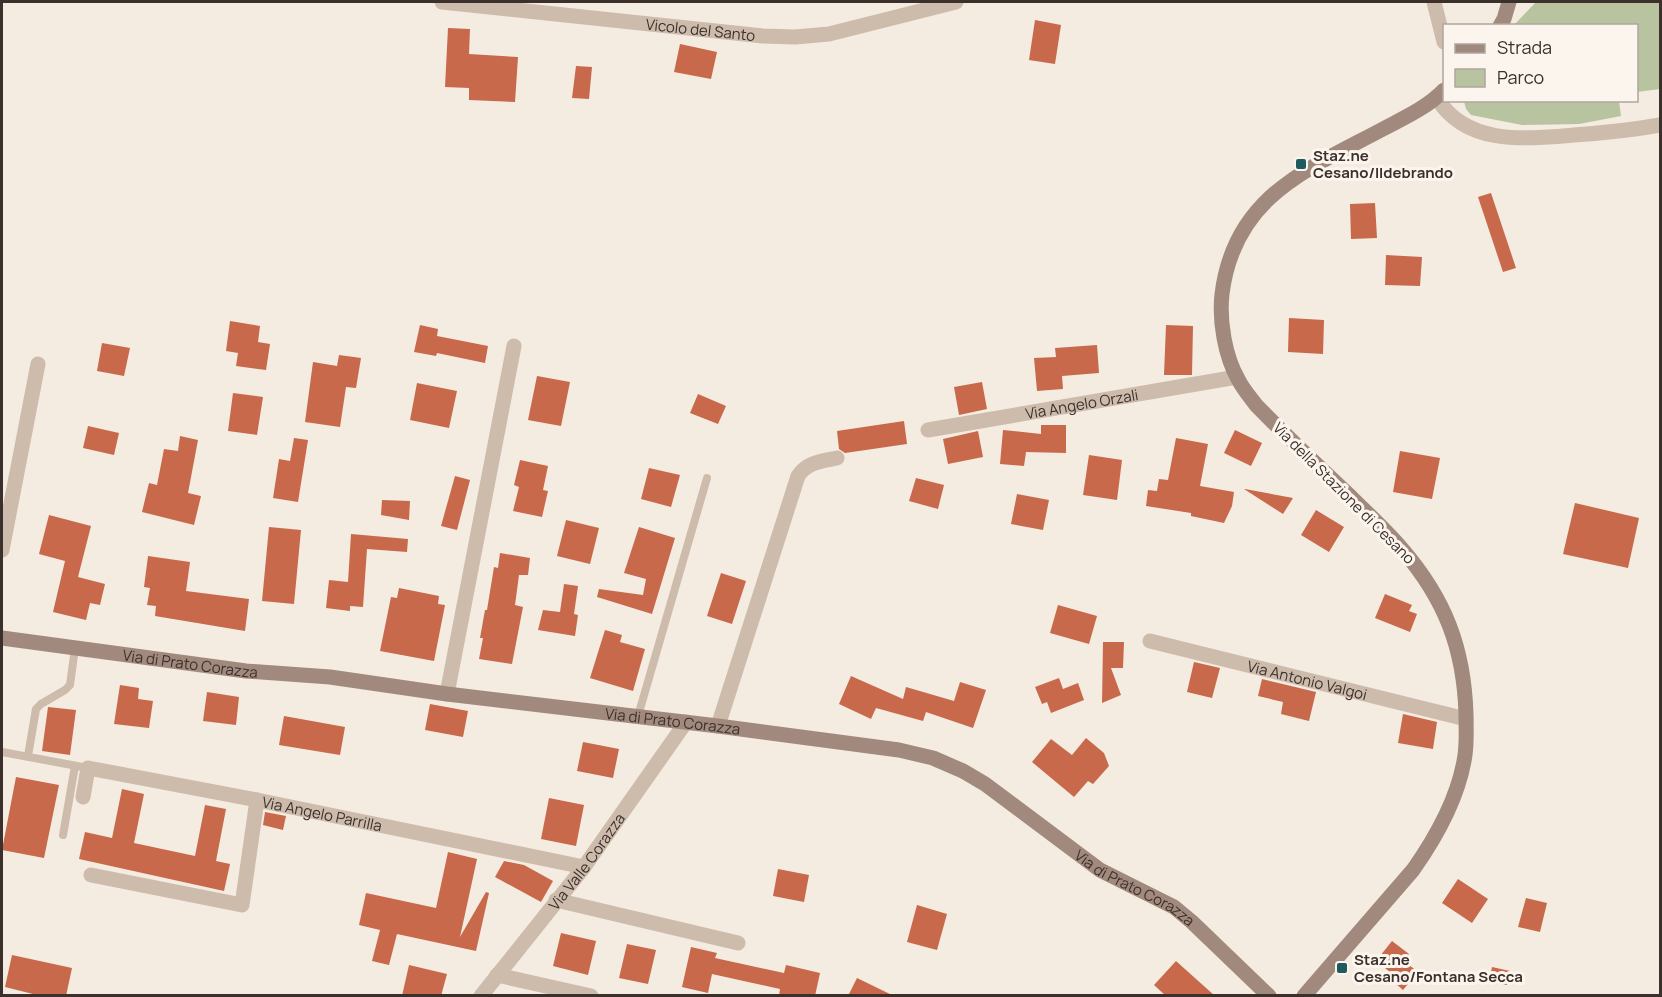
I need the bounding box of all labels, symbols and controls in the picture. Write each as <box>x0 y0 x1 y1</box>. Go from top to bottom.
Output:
street label: Vicolo del Santo <box>645 13 756 46</box>
legend <box>1443 24 1638 102</box>
text: Strada <box>1497 35 1552 59</box>
text: Parco <box>1497 65 1544 89</box>
place label: Staz.ne Cesano/Ildebrando <box>1313 145 1453 183</box>
marker: Staz.ne Cesano/Ildebrando <box>1294 157 1308 171</box>
street label: Via Angelo Orzali <box>1024 384 1140 424</box>
street label: Via della Stazione di Cesano <box>1268 417 1420 569</box>
street label: Via di Prato Corazza <box>121 644 258 682</box>
street label: Via Antonio Valgoi <box>1245 655 1369 705</box>
street label: Via di Prato Corazza <box>604 702 742 739</box>
street label: Via Angelo Parrilla <box>260 791 384 836</box>
street label: Via Valle Corazza <box>543 809 629 914</box>
street label: Via di Prato Corazza <box>1071 844 1199 931</box>
place label: Staz.ne Cesano/Fontana Secca <box>1354 949 1523 987</box>
marker: Staz.ne Cesano/Fontana Secca <box>1335 961 1349 975</box>

